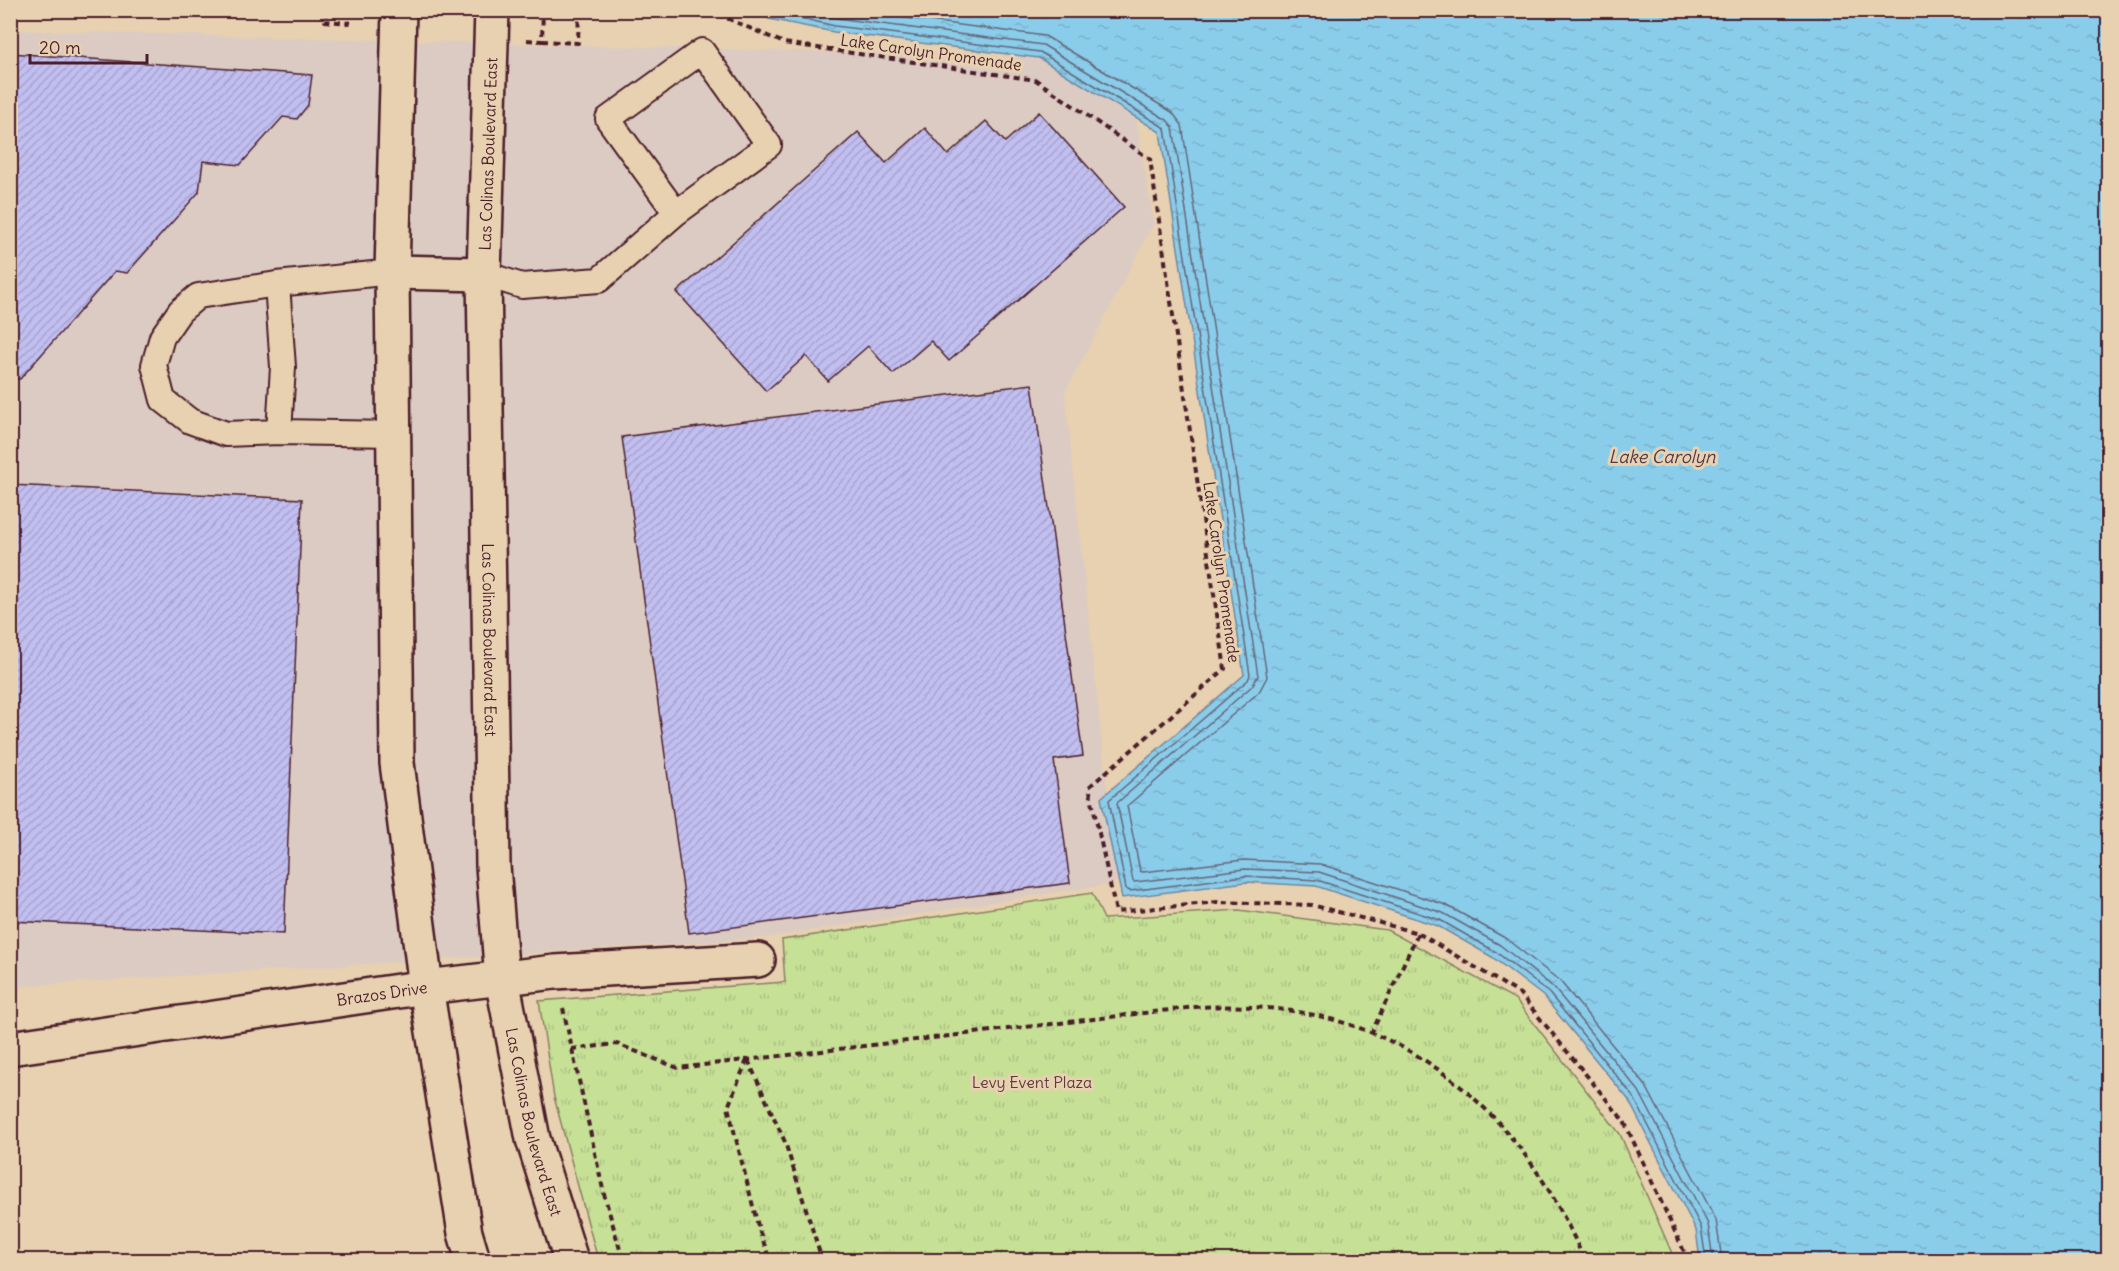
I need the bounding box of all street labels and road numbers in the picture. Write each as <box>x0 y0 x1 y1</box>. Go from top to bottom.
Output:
street label: Lake Carolyn Promenade <box>839 29 1023 75</box>
street label: Las Colinas Boulevard East <box>475 56 501 251</box>
street label: Lake Carolyn Promenade <box>1199 480 1245 664</box>
street label: Las Colinas Boulevard East <box>478 543 501 737</box>
street label: Brazos Drive <box>335 977 429 1010</box>
street label: Las Colinas Boulevard East <box>502 1026 567 1219</box>

